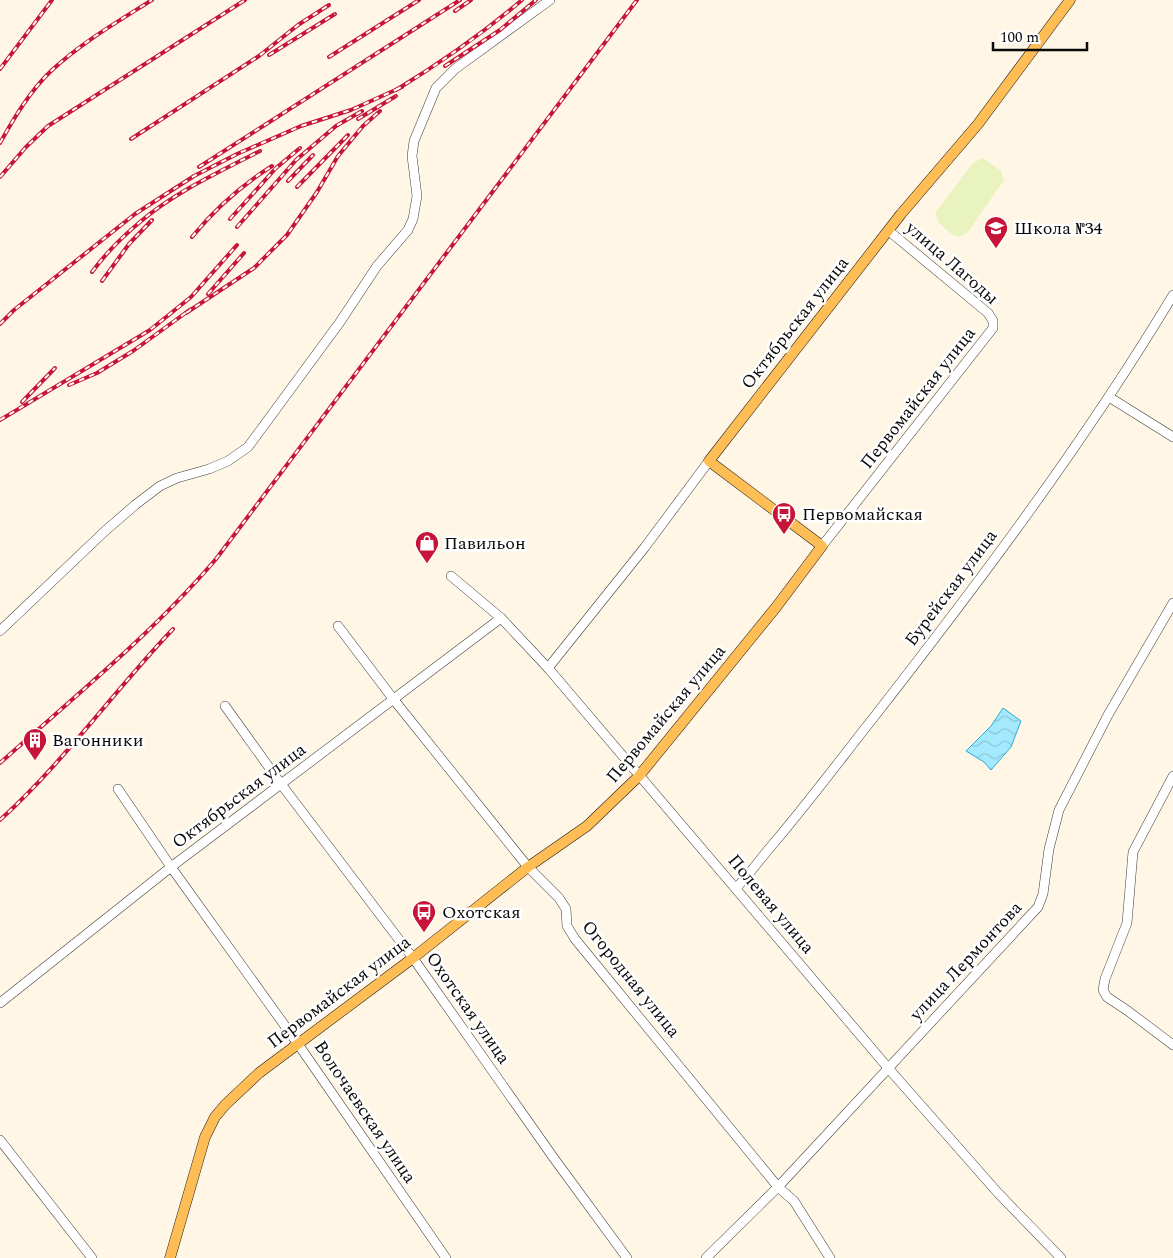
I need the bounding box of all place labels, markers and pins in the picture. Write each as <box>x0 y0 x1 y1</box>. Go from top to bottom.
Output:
school or university icon: Школа №34 <box>983 215 1009 249</box>
place label: Школа №34 <box>1014 215 1102 242</box>
bus stop icon: Первомайская <box>771 501 797 535</box>
place label: Первомайская <box>802 501 923 528</box>
shop icon: Павильон <box>414 530 440 564</box>
place label: Павильон <box>444 530 526 557</box>
building icon: Вагонники <box>22 727 48 761</box>
place label: Вагонники <box>52 727 144 754</box>
bus stop icon: Охотская <box>411 899 437 933</box>
place label: Охотская <box>442 899 521 926</box>

